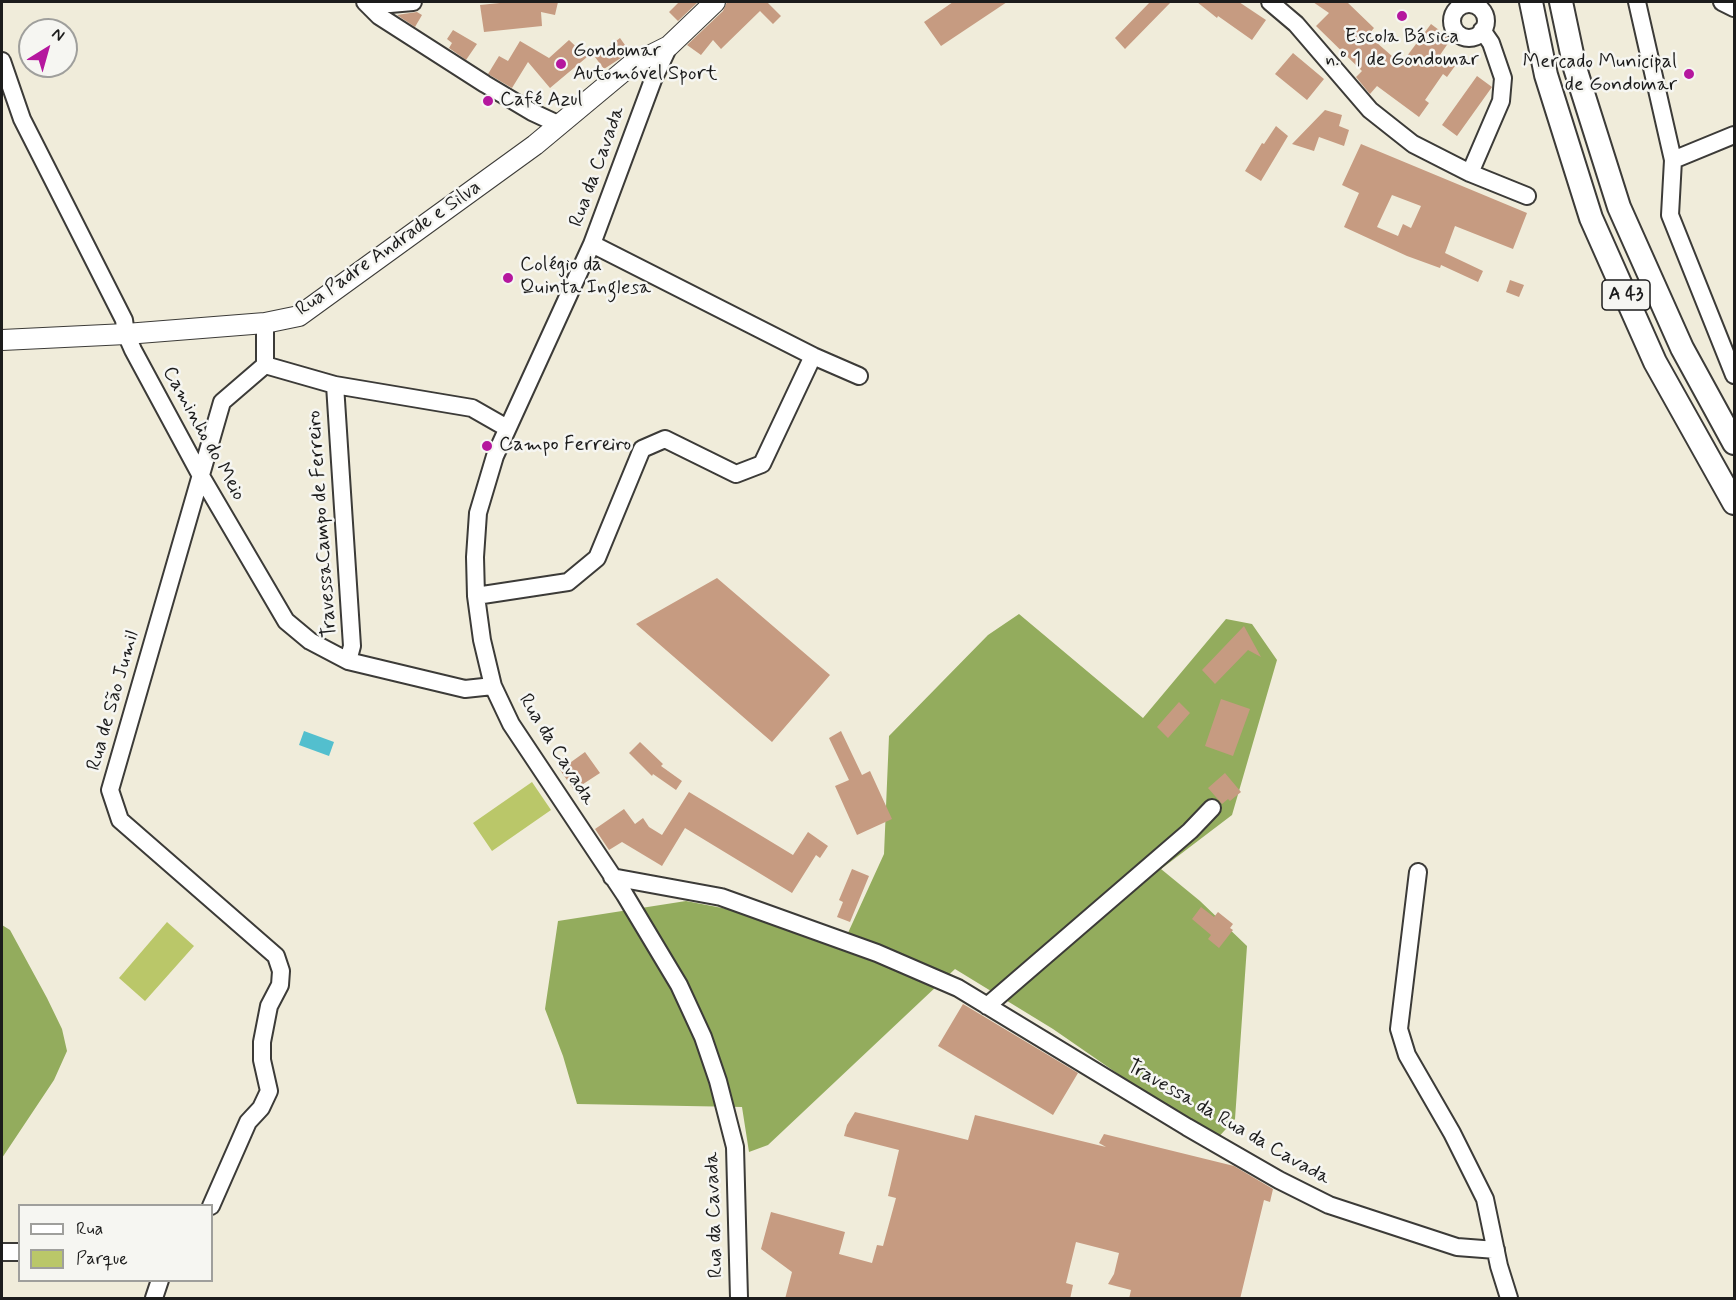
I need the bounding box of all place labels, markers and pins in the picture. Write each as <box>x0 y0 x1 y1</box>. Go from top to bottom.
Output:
marker: Escola Básica n.º 1 de Gondomar <box>1395 9 1409 23</box>
place label: Escola Básica n.º 1 de Gondomar <box>1325 26 1479 73</box>
place label: Gondomar Automóvel Sport <box>573 40 718 87</box>
place label: Mercado Municipal de Gondomar <box>1523 51 1677 98</box>
marker: Gondomar Automóvel Sport <box>554 57 568 71</box>
marker: Mercado Municipal de Gondomar <box>1682 67 1696 81</box>
place label: Café Azul <box>500 89 582 113</box>
marker: Café Azul <box>481 94 495 108</box>
place label: Colégio da Quinta Inglesa <box>520 254 651 301</box>
marker: Colégio da Quinta Inglesa <box>501 271 515 285</box>
place label: Campo Ferreiro <box>499 434 631 458</box>
marker: Campo Ferreiro <box>480 439 494 453</box>

